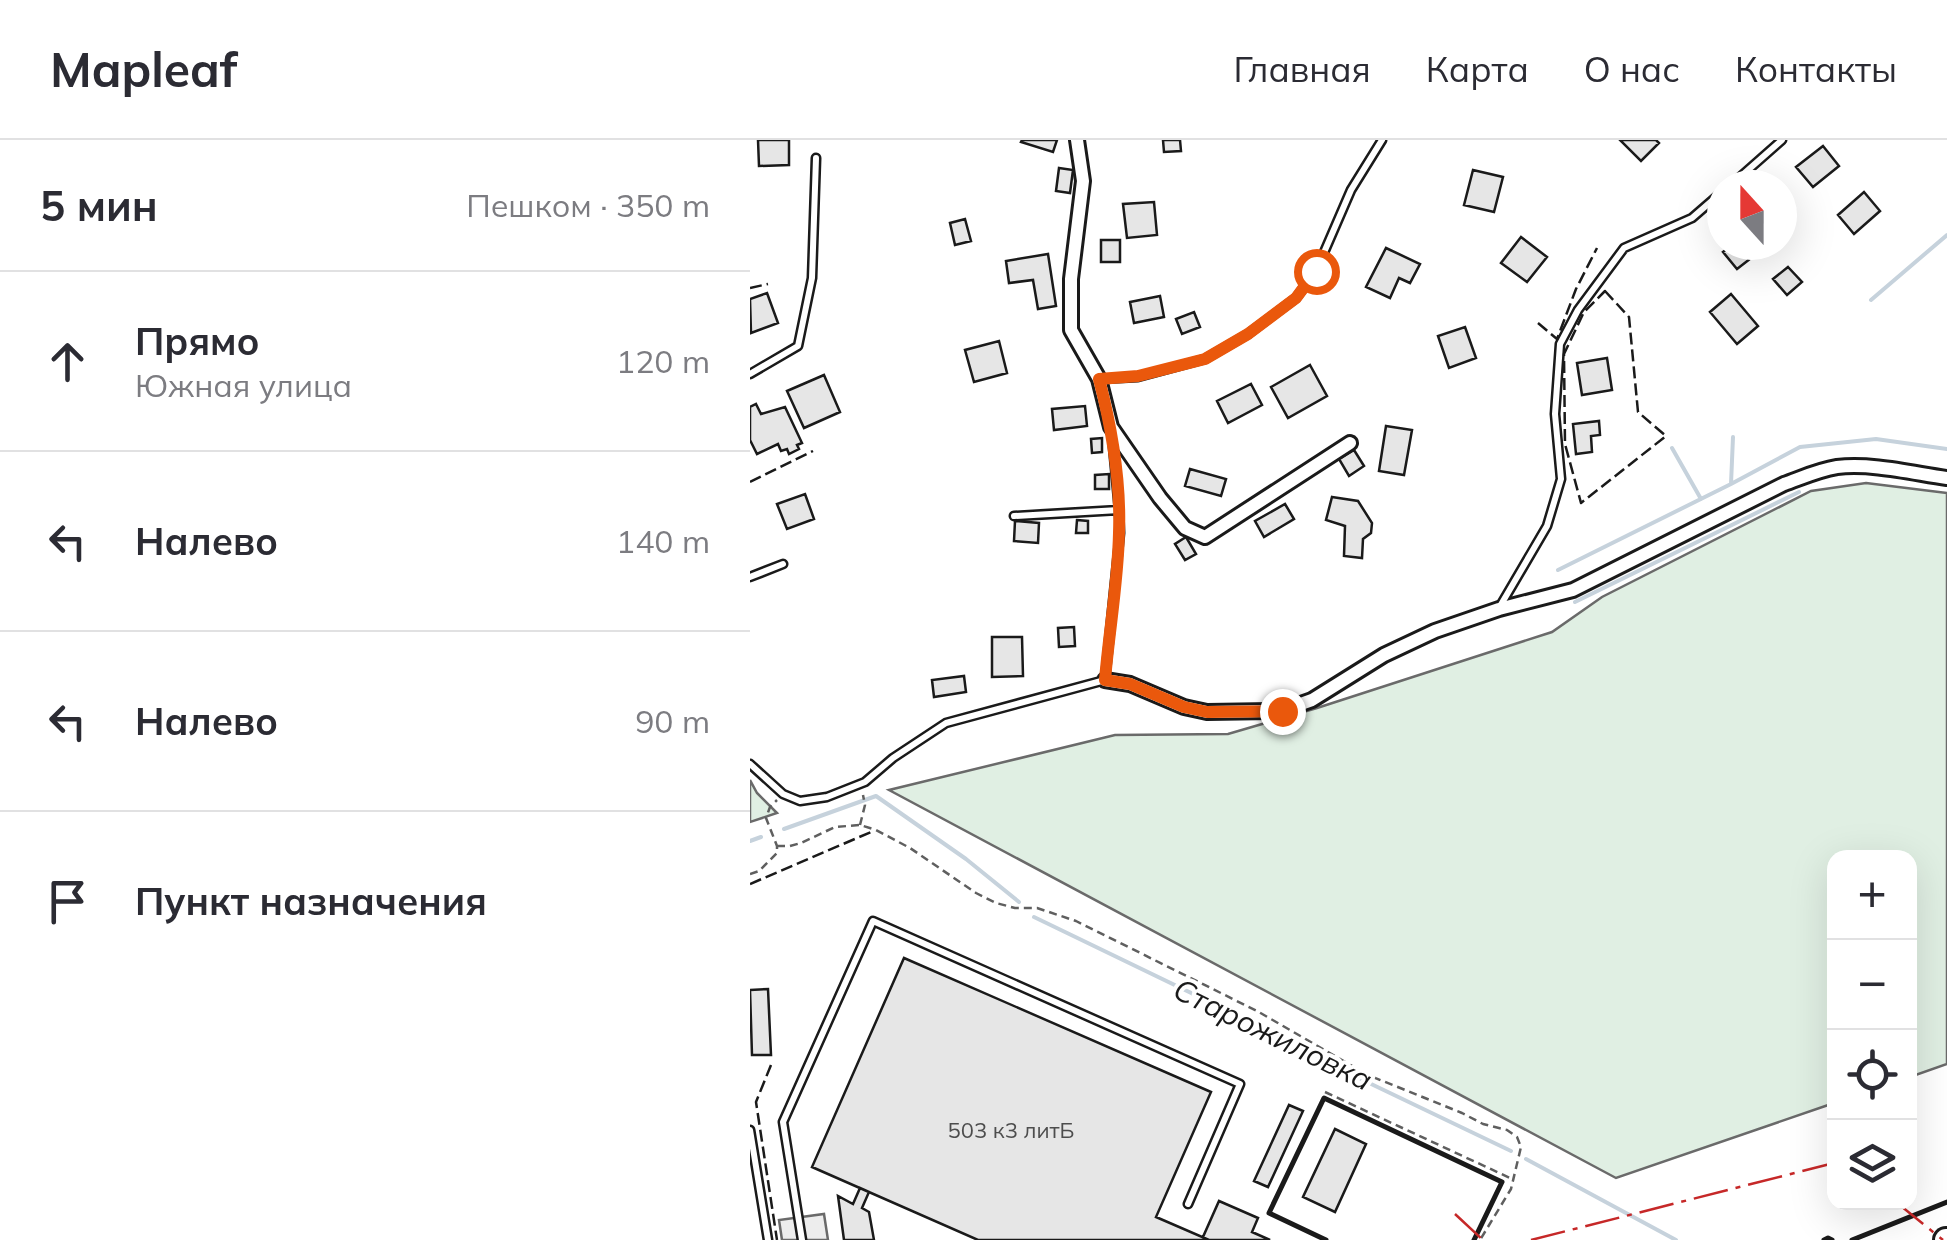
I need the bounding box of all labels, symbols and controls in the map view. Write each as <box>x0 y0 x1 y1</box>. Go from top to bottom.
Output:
text: Mapleaf <box>50 39 238 99</box>
text: Главная <box>1233 47 1371 91</box>
text: Карта <box>1426 47 1529 91</box>
text: О нас <box>1584 47 1680 91</box>
text: Контакты <box>1735 47 1897 91</box>
north arrow <box>1707 170 1797 260</box>
text: 5 мин <box>40 179 158 232</box>
text: Пешком · 350 m <box>466 185 710 225</box>
route start <box>1294 249 1340 295</box>
text: Прямо <box>135 317 260 365</box>
icon: ahead <box>40 334 95 389</box>
text: 120 m <box>616 341 710 381</box>
text: Южная улица <box>135 365 352 405</box>
icon: left <box>40 514 95 569</box>
text: Налево <box>135 517 278 565</box>
text: 140 m <box>616 521 710 561</box>
route end <box>1260 689 1306 735</box>
icon: left <box>40 694 95 749</box>
text: Налево <box>135 697 278 745</box>
text: 90 m <box>635 701 710 741</box>
map controls <box>1827 850 1917 1210</box>
button: + <box>1827 850 1917 940</box>
icon: arrive <box>40 874 95 929</box>
text: Пункт назначения <box>135 877 487 925</box>
button: − <box>1827 940 1917 1030</box>
water label: Старожиловка <box>1167 969 1379 1099</box>
button: locate <box>1827 1030 1917 1120</box>
house number: 503 к3 литБ <box>947 1116 1075 1144</box>
button: layers <box>1827 1120 1917 1210</box>

